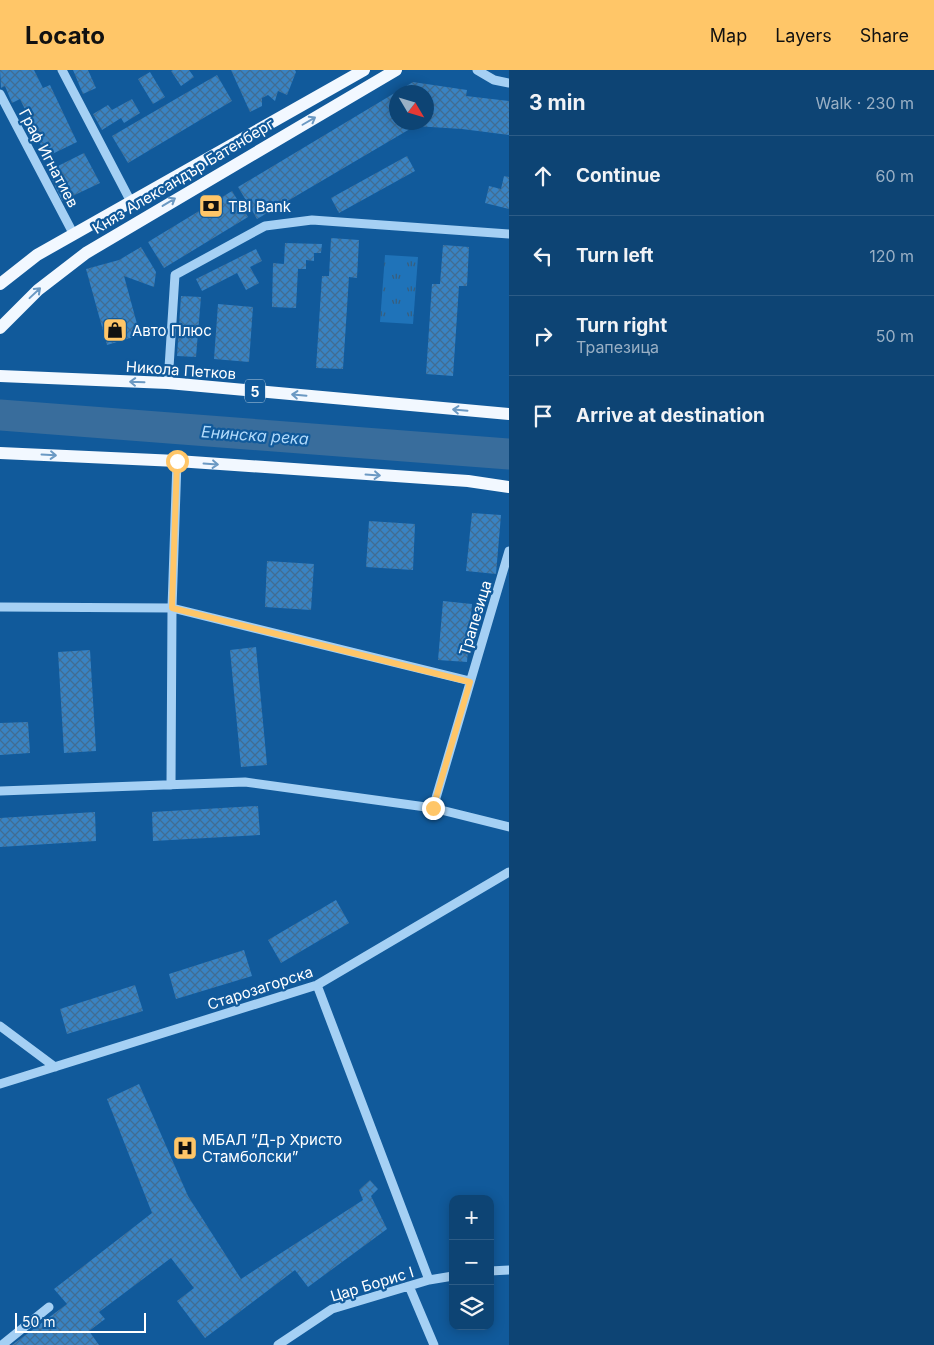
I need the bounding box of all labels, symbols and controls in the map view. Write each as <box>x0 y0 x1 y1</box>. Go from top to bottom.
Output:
text: Locato <box>25 21 105 50</box>
text: Map <box>710 25 747 46</box>
text: Layers <box>775 25 832 46</box>
text: Share <box>860 25 909 46</box>
north arrow <box>389 85 434 130</box>
text: 3 min <box>529 90 585 115</box>
text: Walk · 230 m <box>816 93 914 113</box>
street label: Граф Игнатиев <box>15 105 83 211</box>
street label: Княз Александър Батенберг <box>89 114 278 238</box>
one-way arrow <box>302 115 316 125</box>
icon: ahead <box>529 162 557 190</box>
text: Continue <box>576 164 661 187</box>
text: 60 m <box>875 166 914 186</box>
bank icon: TBI Bank <box>198 193 224 219</box>
one-way arrow <box>161 197 175 207</box>
place label: TBI Bank <box>228 197 292 216</box>
icon: left <box>529 242 557 270</box>
text: Turn left <box>576 244 654 267</box>
text: 120 m <box>869 246 914 266</box>
one-way arrow <box>28 287 41 299</box>
text: Turn right <box>576 314 667 337</box>
shop icon: Авто Плюс <box>102 317 128 343</box>
place label: Авто Плюс <box>132 321 212 340</box>
icon: right <box>529 322 557 350</box>
text: 50 m <box>876 326 914 346</box>
text: Трапезица <box>576 337 659 357</box>
street label: Никола Петков <box>125 357 237 383</box>
one-way arrow <box>129 378 145 387</box>
road number: 5 <box>245 380 265 402</box>
one-way arrow <box>291 390 307 400</box>
icon: arrive <box>529 402 557 430</box>
text: Arrive at destination <box>576 404 765 427</box>
one-way arrow <box>453 405 469 414</box>
water label: Енинска река <box>201 421 310 449</box>
route start <box>166 450 189 473</box>
one-way arrow <box>40 451 56 460</box>
one-way arrow <box>203 459 219 468</box>
one-way arrow <box>365 470 381 479</box>
street label: Трапезица <box>455 578 495 658</box>
route end <box>422 797 445 820</box>
street label: Старозагорска <box>205 962 315 1014</box>
place label: МБАЛ ”Д-р Христо Стамболски” <box>202 1130 342 1166</box>
hospital icon: МБАЛ ”Д-р Христо Стамболски” <box>172 1135 198 1161</box>
map controls <box>449 1195 494 1330</box>
button: + <box>449 1195 494 1240</box>
button: − <box>449 1240 494 1285</box>
street label: Цар Борис I <box>328 1262 416 1306</box>
button: layers <box>449 1285 494 1330</box>
scale bar <box>15 1310 146 1333</box>
text: 50 m <box>22 1313 56 1330</box>

